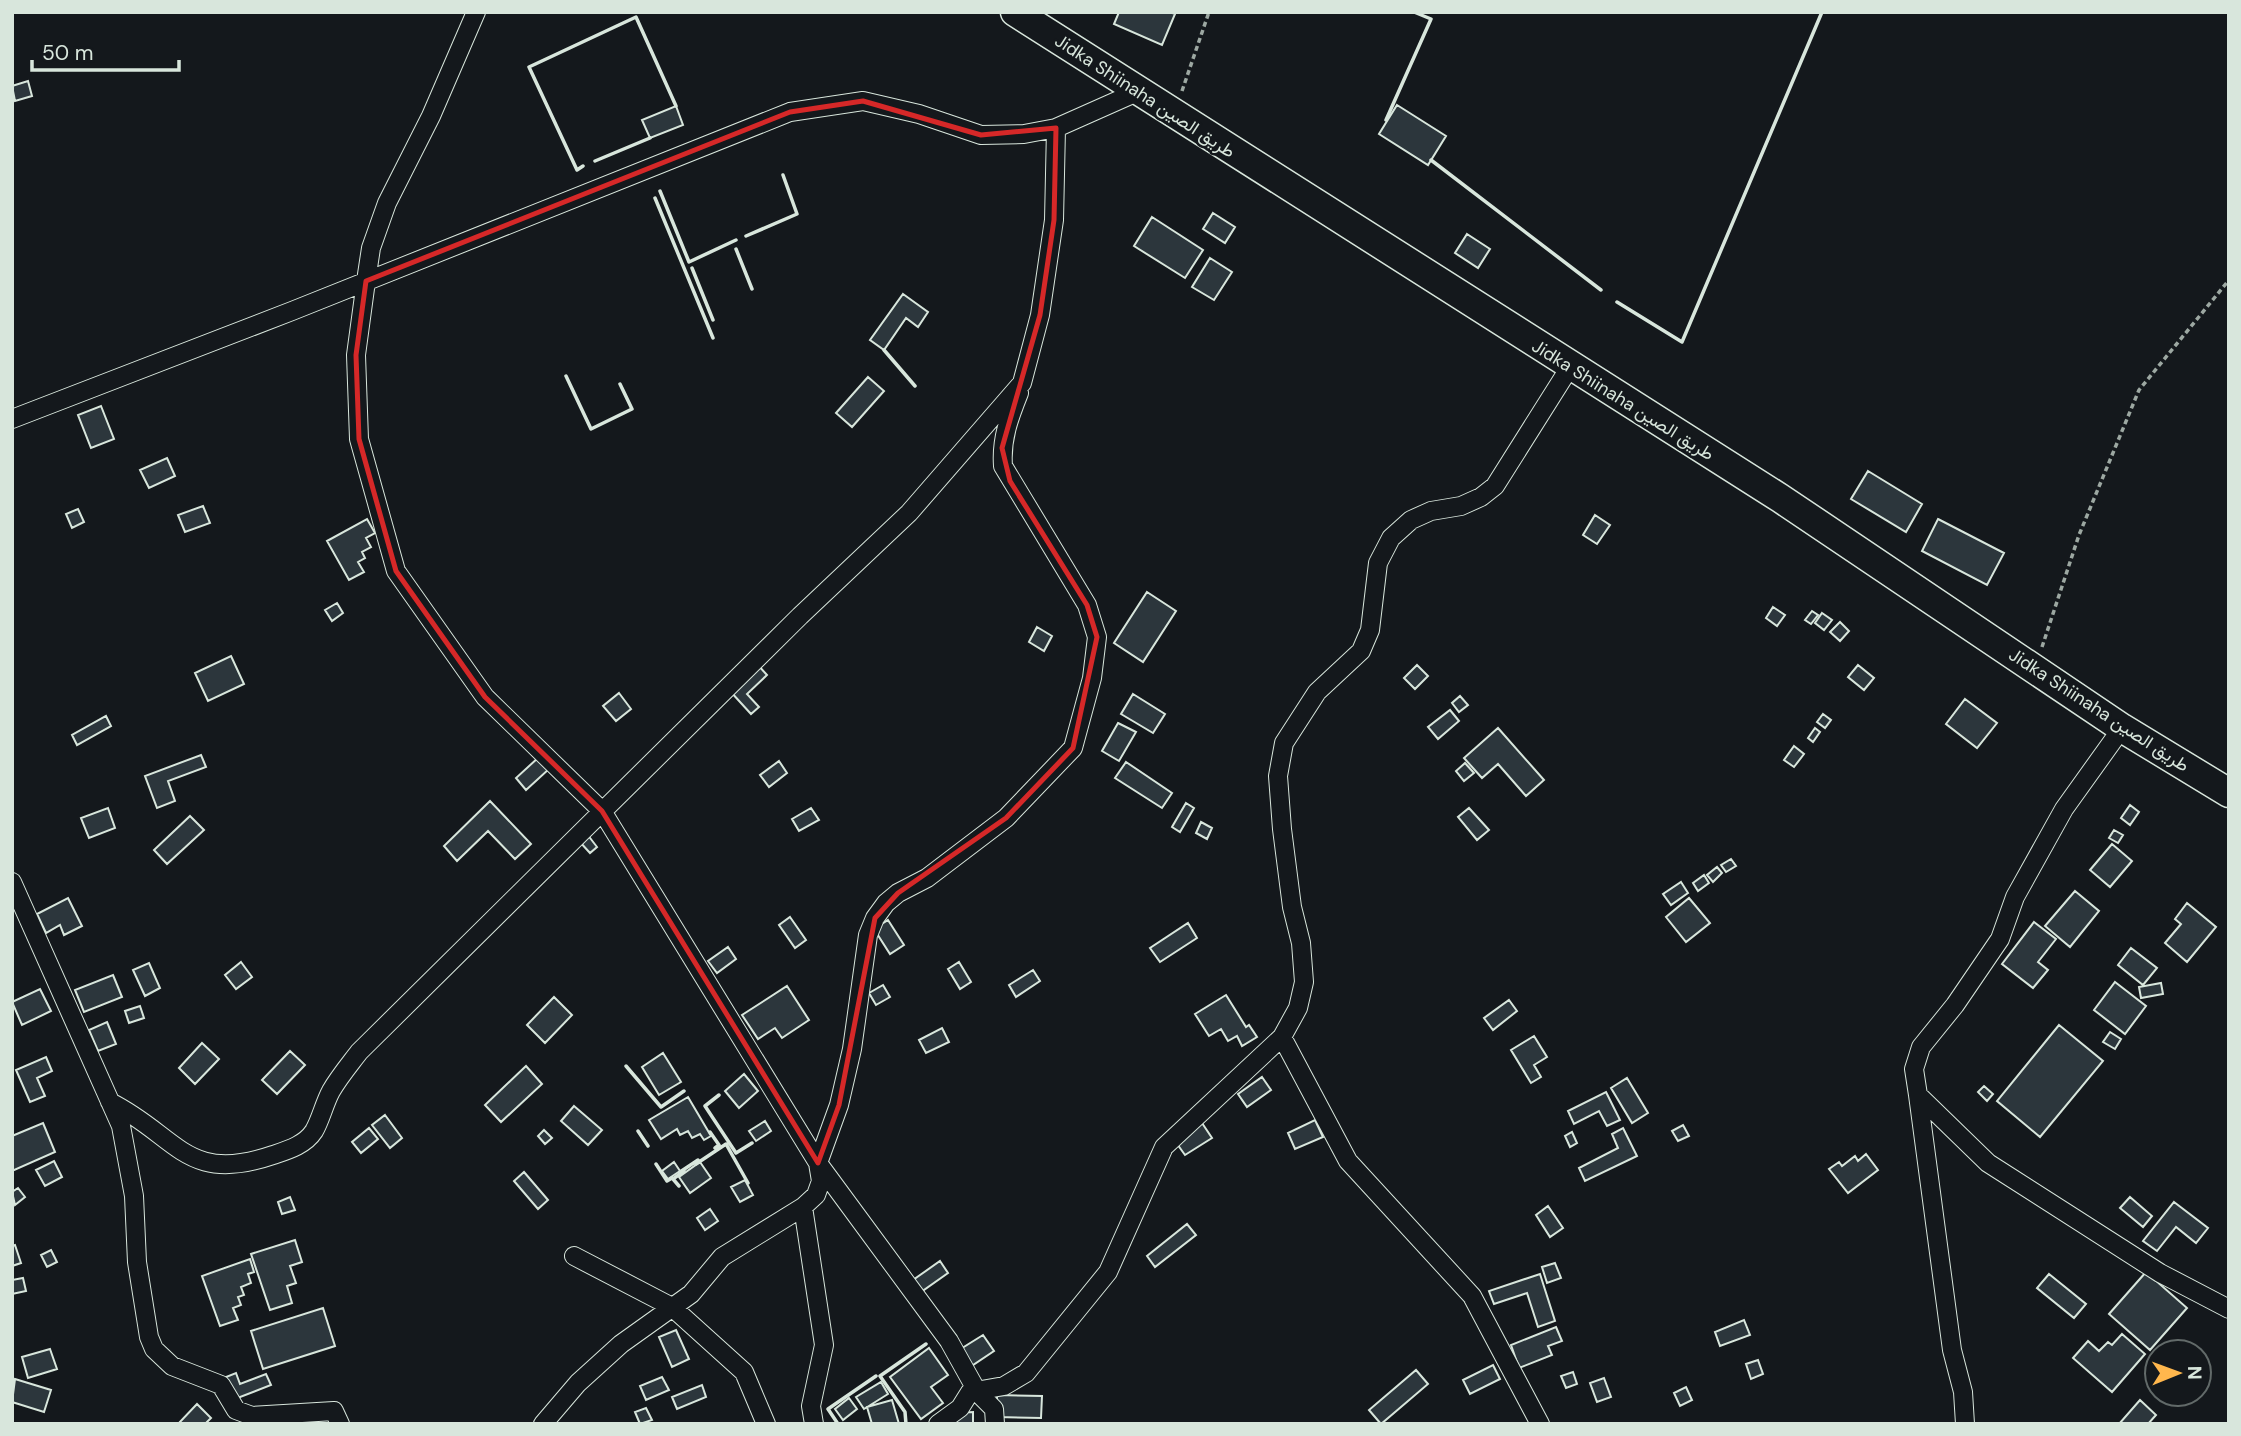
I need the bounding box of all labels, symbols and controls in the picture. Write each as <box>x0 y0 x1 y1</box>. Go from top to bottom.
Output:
scale bar <box>32 28 178 72</box>
street label: Jidka Shiinaha طريق الصين <box>1050 29 1240 163</box>
text: 50 m <box>42 39 93 67</box>
street label: Jidka Shiinaha طريق الصين <box>1527 334 1719 466</box>
street label: Jidka Shiinaha طريق الصين <box>2004 643 2194 777</box>
north arrow <box>2143 1338 2213 1408</box>
text: N <box>2182 1366 2207 1380</box>

